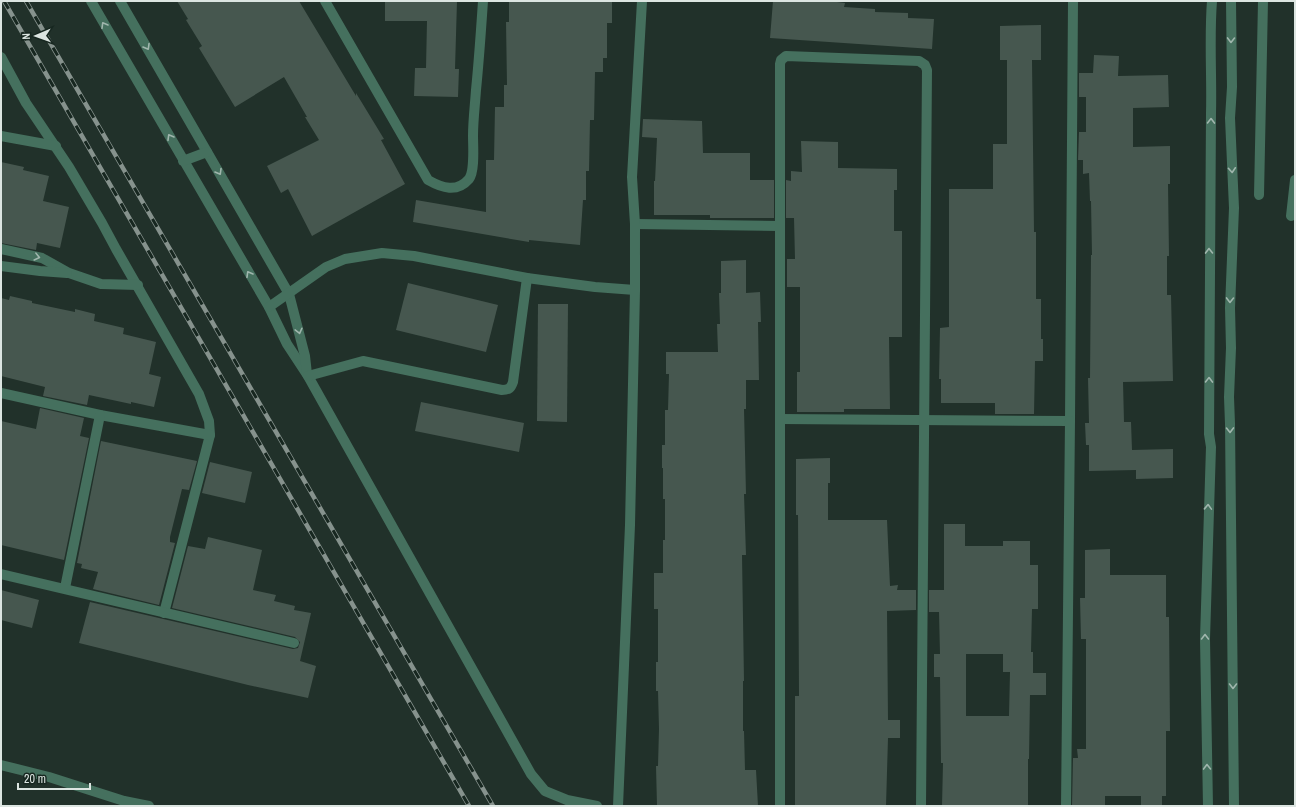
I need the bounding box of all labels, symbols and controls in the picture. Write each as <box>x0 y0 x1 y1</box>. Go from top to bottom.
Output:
north arrow <box>16 16 56 56</box>
one-way arrow <box>102 22 109 29</box>
text: N <box>19 33 33 40</box>
one-way arrow <box>1227 37 1236 43</box>
one-way arrow <box>142 43 149 50</box>
one-way arrow <box>1207 118 1215 124</box>
one-way arrow <box>167 134 174 141</box>
one-way arrow <box>214 167 221 175</box>
one-way arrow <box>1228 167 1237 173</box>
one-way arrow <box>1205 248 1213 254</box>
one-way arrow <box>33 252 40 261</box>
one-way arrow <box>247 271 254 278</box>
one-way arrow <box>1226 297 1235 303</box>
one-way arrow <box>295 328 303 334</box>
one-way arrow <box>1205 377 1213 383</box>
one-way arrow <box>1226 427 1235 433</box>
one-way arrow <box>1204 504 1213 510</box>
one-way arrow <box>1201 634 1209 640</box>
one-way arrow <box>1229 683 1237 689</box>
one-way arrow <box>1203 764 1211 770</box>
scale bar <box>18 765 90 791</box>
text: 20 m <box>24 771 46 787</box>

